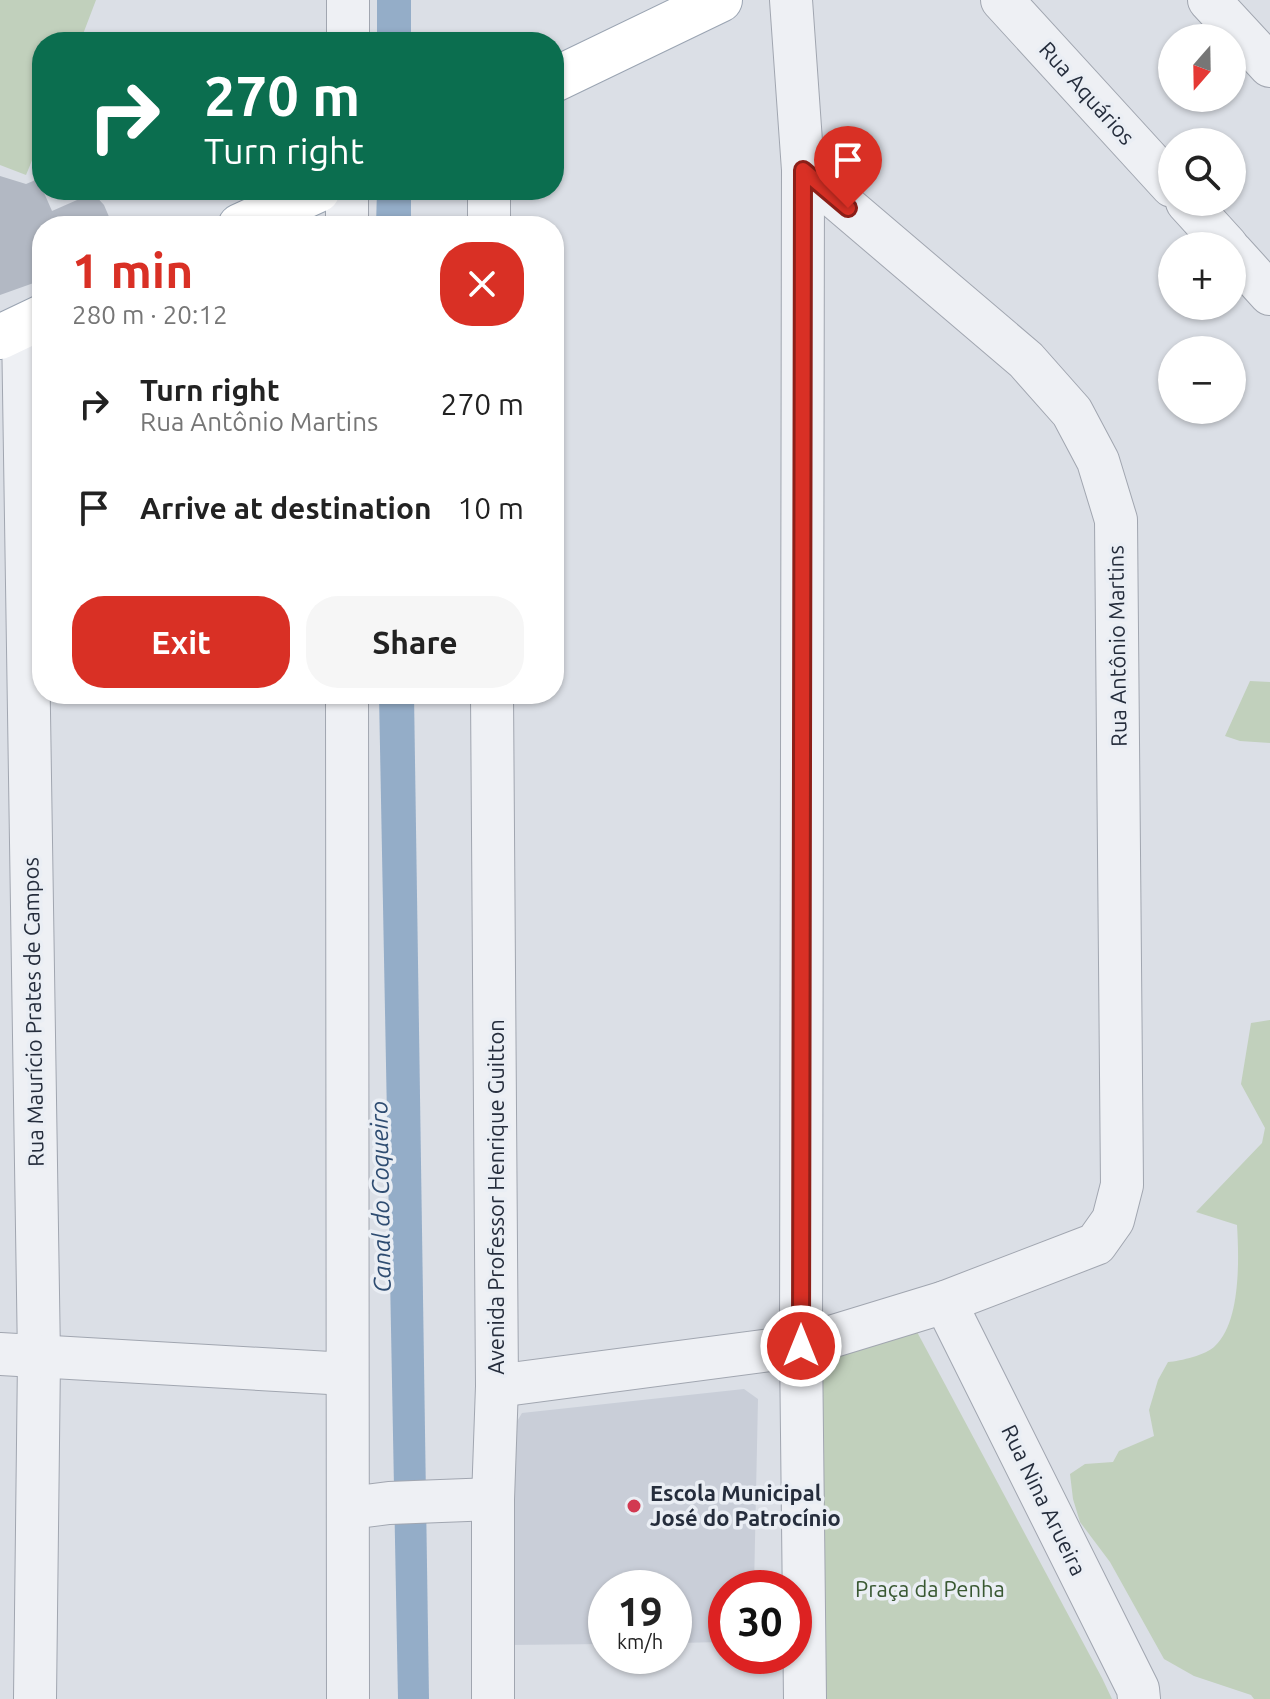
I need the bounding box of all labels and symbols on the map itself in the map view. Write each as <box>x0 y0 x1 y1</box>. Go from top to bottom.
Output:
north arrow <box>1158 24 1246 112</box>
street label: Rua Aquários <box>1035 36 1140 149</box>
pin <box>814 126 882 208</box>
street label: Rua Antônio Martins <box>1102 545 1131 747</box>
street label: Rua Maurício Prates de Campos <box>17 857 48 1167</box>
street label: Avenida Professor Henrique Guitton <box>483 1019 508 1375</box>
water label: Canal do Coqueiro <box>365 1101 396 1293</box>
position arrow <box>759 1304 843 1388</box>
street label: Rua Nina Arueira <box>997 1420 1092 1579</box>
place label: Escola Municipal José do Patrocínio <box>650 1480 841 1530</box>
marker: Escola Municipal José do Patrocínio <box>625 1497 643 1515</box>
speed limit sign: 30 <box>708 1570 812 1674</box>
park label: Praça da Penha <box>855 1576 1005 1601</box>

